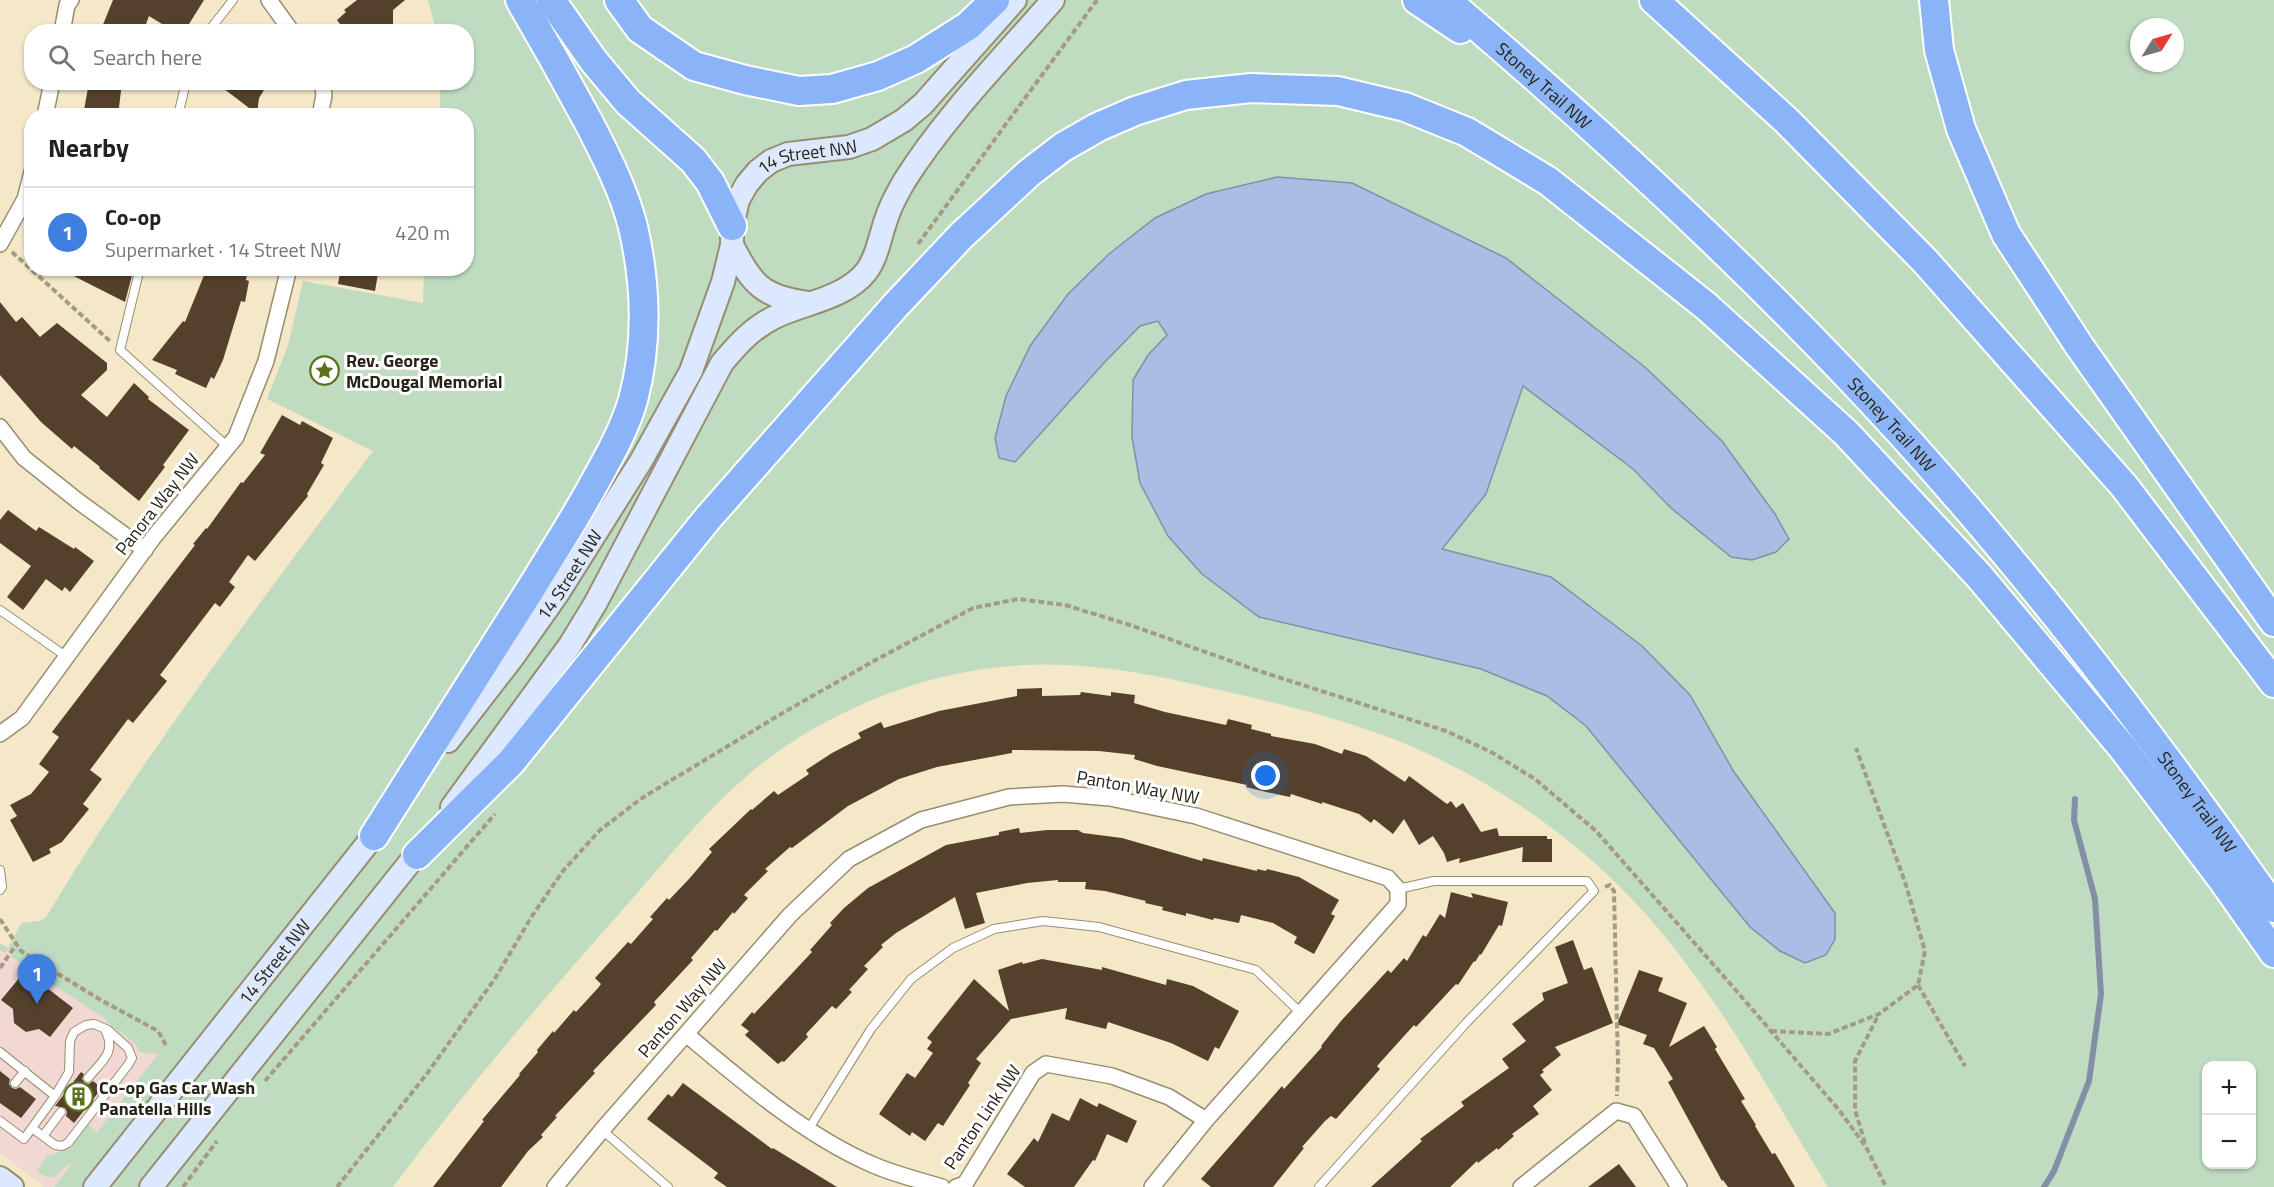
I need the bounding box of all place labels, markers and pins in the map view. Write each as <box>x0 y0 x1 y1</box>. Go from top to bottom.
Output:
place label: Rev. George McDougal Memorial <box>346 347 503 395</box>
place icon: Rev. George McDougal Memorial <box>309 354 341 386</box>
pin: 1 <box>18 954 57 1004</box>
place label: Co-op Gas Car Wash Panatella Hills <box>99 1074 255 1122</box>
building icon: Co-op Gas Car Wash Panatella Hills <box>62 1081 94 1113</box>

